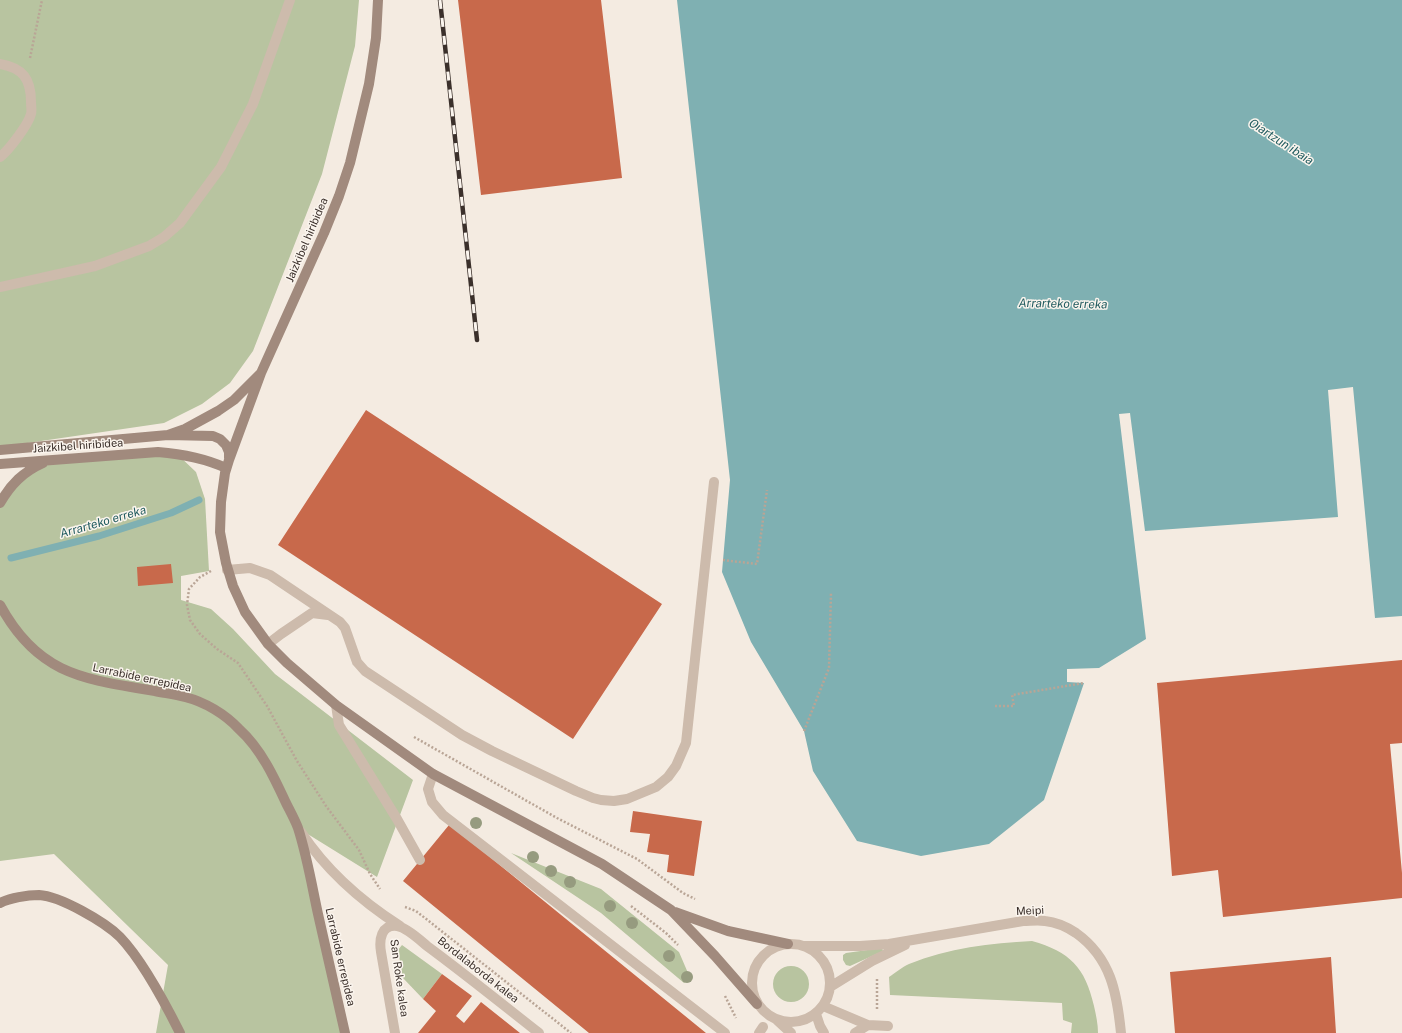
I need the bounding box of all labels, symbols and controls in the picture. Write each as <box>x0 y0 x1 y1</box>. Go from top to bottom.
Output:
water label: Oiartzun ibaia <box>1246 116 1316 168</box>
street label: Jaizkibel hiribidea <box>283 196 331 284</box>
water label: Arrarteko erreka <box>1018 296 1108 312</box>
street label: Jaizkibel hiribidea <box>32 436 124 456</box>
water label: Arrarteko erreka <box>58 503 148 541</box>
street label: Larrabide errepidea <box>91 661 193 695</box>
street label: Meipi <box>1016 904 1044 918</box>
street label: Larrabide errepidea <box>322 907 358 1007</box>
street label: Bordalaborda kalea <box>435 934 521 1006</box>
street label: San Roke kalea <box>387 938 411 1018</box>

